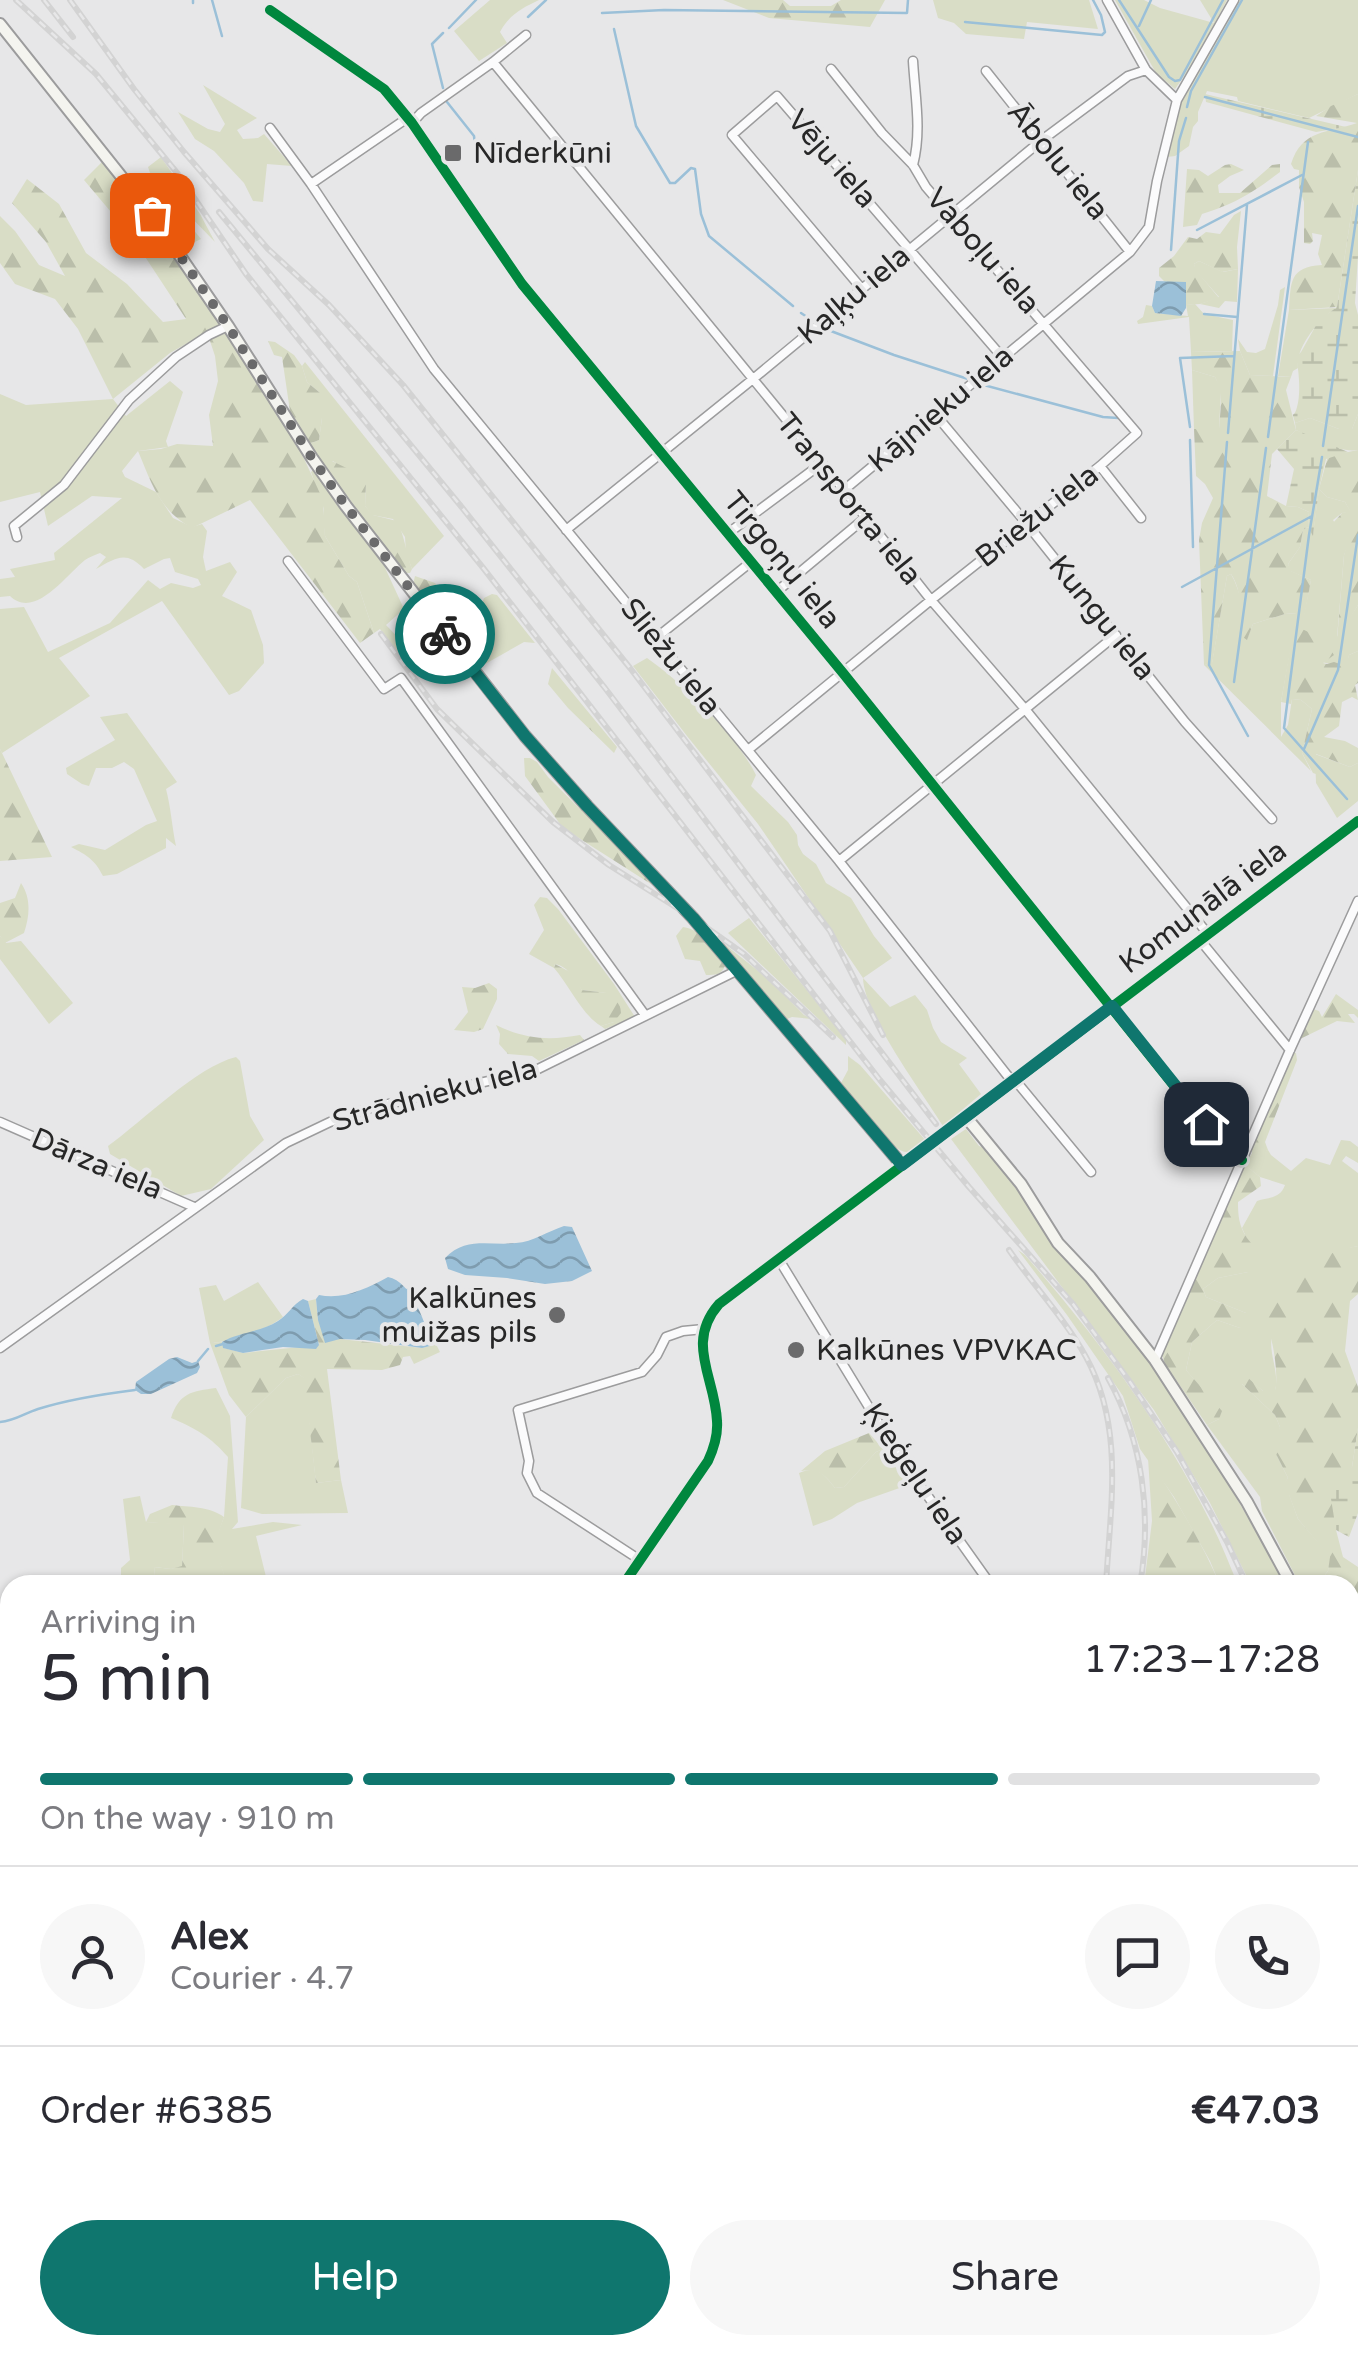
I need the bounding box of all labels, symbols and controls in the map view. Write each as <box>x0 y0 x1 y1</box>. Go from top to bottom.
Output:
street label: Ābolu iela <box>999 94 1117 228</box>
street label: Vēju iela <box>779 102 885 216</box>
place label: Nīderkūni <box>473 135 612 172</box>
marker: Nīderkūni <box>442 142 464 164</box>
pin <box>110 173 195 258</box>
street label: Vaboļu iela <box>918 180 1048 322</box>
icon: bag <box>125 188 180 243</box>
street label: Kaļķu iela <box>790 237 918 353</box>
street label: Kājnieku iela <box>861 337 1021 481</box>
street label: Transporta iela <box>768 405 930 593</box>
street label: Briežu iela <box>968 456 1106 576</box>
street label: Tirgoņu iela <box>715 484 849 636</box>
street label: Kungu iela <box>1040 548 1164 688</box>
courier <box>395 584 495 684</box>
street label: Sliežu iela <box>613 591 729 723</box>
icon: bike <box>418 607 473 662</box>
street label: Komunālā iela <box>1112 832 1294 982</box>
street label: Strādnieku iela <box>329 1050 541 1140</box>
pin <box>1164 1082 1249 1167</box>
icon: home <box>1179 1097 1234 1152</box>
street label: Dārza iela <box>26 1120 168 1208</box>
place label: Kalkūnes muižas pils <box>382 1280 537 1351</box>
marker: Kalkūnes muižas pils <box>546 1304 568 1326</box>
place label: Kalkūnes VPVKAC <box>816 1332 1077 1369</box>
marker: Kalkūnes VPVKAC <box>785 1339 807 1361</box>
street label: Ķieģeļu iela <box>854 1396 976 1552</box>
text: Arriving in <box>40 1604 197 1642</box>
text: 17:23–17:28 <box>1083 1637 1320 1683</box>
text: 5 min <box>40 1640 213 1719</box>
text: On the way · 910 m <box>40 1800 335 1838</box>
button: person <box>40 1904 145 2009</box>
button: chat <box>1085 1904 1190 2009</box>
button: phone <box>1215 1904 1320 2009</box>
text: Alex <box>170 1914 249 1960</box>
text: Courier · 4.7 <box>170 1960 354 1998</box>
text: Order #6385 <box>40 2088 273 2134</box>
text: €47.03 <box>1191 2088 1320 2134</box>
button: Help <box>40 2220 670 2335</box>
button: Share <box>690 2220 1320 2335</box>

